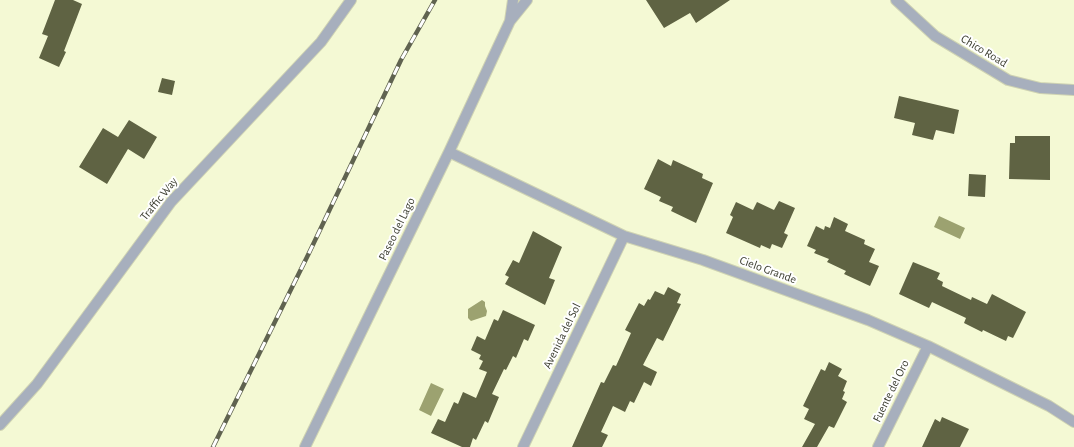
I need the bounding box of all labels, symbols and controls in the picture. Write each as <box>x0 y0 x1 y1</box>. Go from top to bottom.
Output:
street label: Chico Road <box>958 32 1010 70</box>
street label: Traffic Way <box>137 174 181 224</box>
street label: Paseo del Lago <box>376 195 418 263</box>
street label: Cielo Grande <box>738 253 798 287</box>
street label: Avenida del Sol <box>540 301 584 371</box>
street label: Fuente del Oro <box>870 357 912 425</box>

